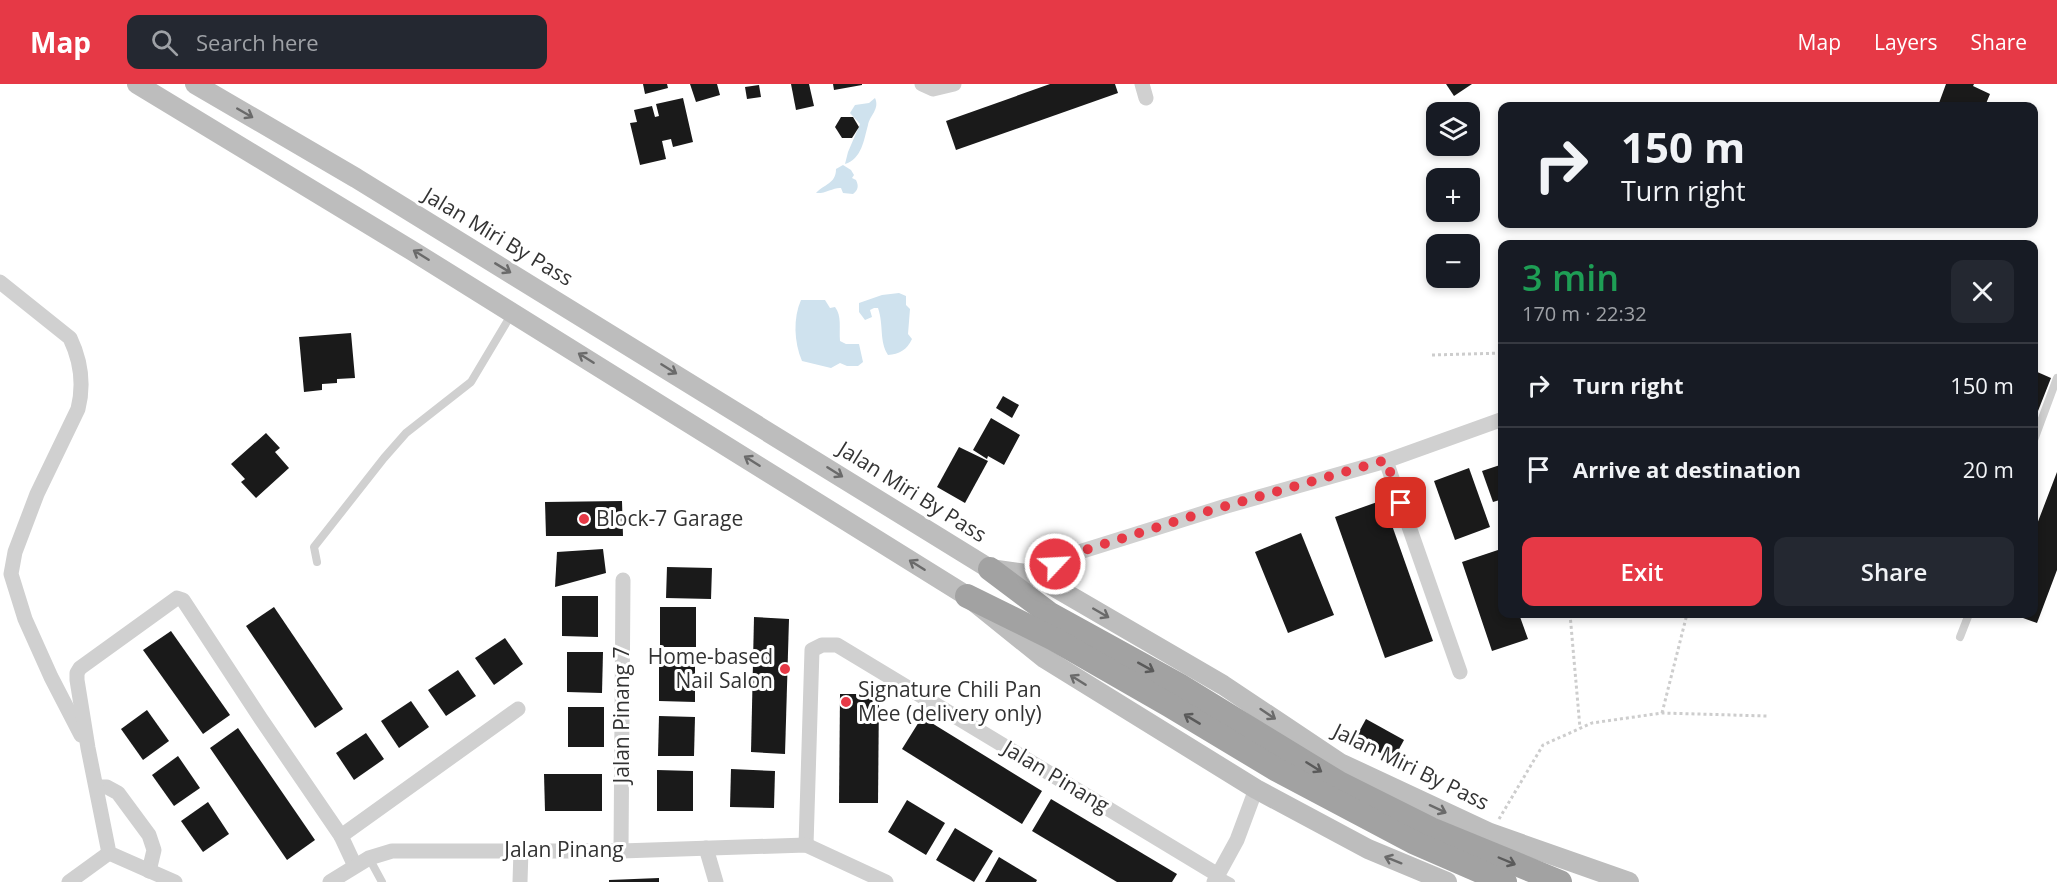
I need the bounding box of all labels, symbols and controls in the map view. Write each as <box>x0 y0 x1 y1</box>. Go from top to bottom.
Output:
search box <box>127 15 547 69</box>
text: Map <box>30 23 91 61</box>
icon: search <box>148 26 181 59</box>
text: Search here <box>196 27 319 57</box>
text: Map <box>1798 28 1841 56</box>
text: Layers <box>1874 28 1938 56</box>
text: Share <box>1971 28 2027 56</box>
map controls <box>1426 102 1480 288</box>
button: layers <box>1426 102 1480 156</box>
one-way arrow <box>236 108 253 120</box>
text: 150 m <box>1621 118 1745 175</box>
icon: right <box>1522 126 1600 204</box>
button: + <box>1426 168 1480 222</box>
text: Turn right <box>1621 172 1746 209</box>
street label: Jalan Miri By Pass <box>417 179 579 292</box>
button: − <box>1426 234 1480 288</box>
one-way arrow <box>412 249 429 262</box>
text: 3 min <box>1522 253 1619 302</box>
button: close <box>1951 260 2014 323</box>
one-way arrow <box>494 262 511 274</box>
text: 170 m · 22:32 <box>1522 300 1647 327</box>
one-way arrow <box>578 351 595 363</box>
one-way arrow <box>660 364 677 376</box>
icon: right <box>1522 369 1555 402</box>
text: Turn right <box>1573 370 1684 400</box>
text: 150 m <box>1950 370 2014 400</box>
street label: Jalan Miri By Pass <box>831 433 992 548</box>
icon: arrive <box>1522 453 1555 486</box>
one-way arrow <box>744 454 761 466</box>
text: Arrive at destination <box>1573 454 1801 484</box>
text: 20 m <box>1963 454 2014 484</box>
one-way arrow <box>826 467 843 479</box>
pin <box>1375 477 1426 528</box>
icon: arrive <box>1384 486 1417 519</box>
place label: Block-7 Garage <box>596 504 743 532</box>
marker: Block-7 Garage <box>577 512 591 526</box>
position arrow <box>1023 532 1087 596</box>
button: Exit <box>1522 537 1762 606</box>
button: Share <box>1774 537 2014 606</box>
one-way arrow <box>909 558 926 570</box>
one-way arrow <box>1092 608 1109 620</box>
place label: Home-based Nail Salon <box>648 642 773 694</box>
street label: Jalan Pinang 7 <box>607 647 635 785</box>
one-way arrow <box>1137 661 1154 673</box>
marker: Home-based Nail Salon <box>778 662 792 676</box>
one-way arrow <box>1070 673 1087 685</box>
place label: Signature Chili Pan Mee (delivery only) <box>858 675 1042 727</box>
marker: Signature Chili Pan Mee (delivery only) <box>839 695 853 709</box>
one-way arrow <box>1259 709 1276 721</box>
one-way arrow <box>1184 713 1201 725</box>
street label: Jalan Miri By Pass <box>1327 715 1494 816</box>
street label: Jalan Pinang <box>996 732 1115 819</box>
one-way arrow <box>1305 760 1322 773</box>
one-way arrow <box>1429 803 1447 815</box>
street label: Jalan Pinang <box>502 835 624 863</box>
one-way arrow <box>1384 854 1403 865</box>
one-way arrow <box>1498 856 1516 868</box>

